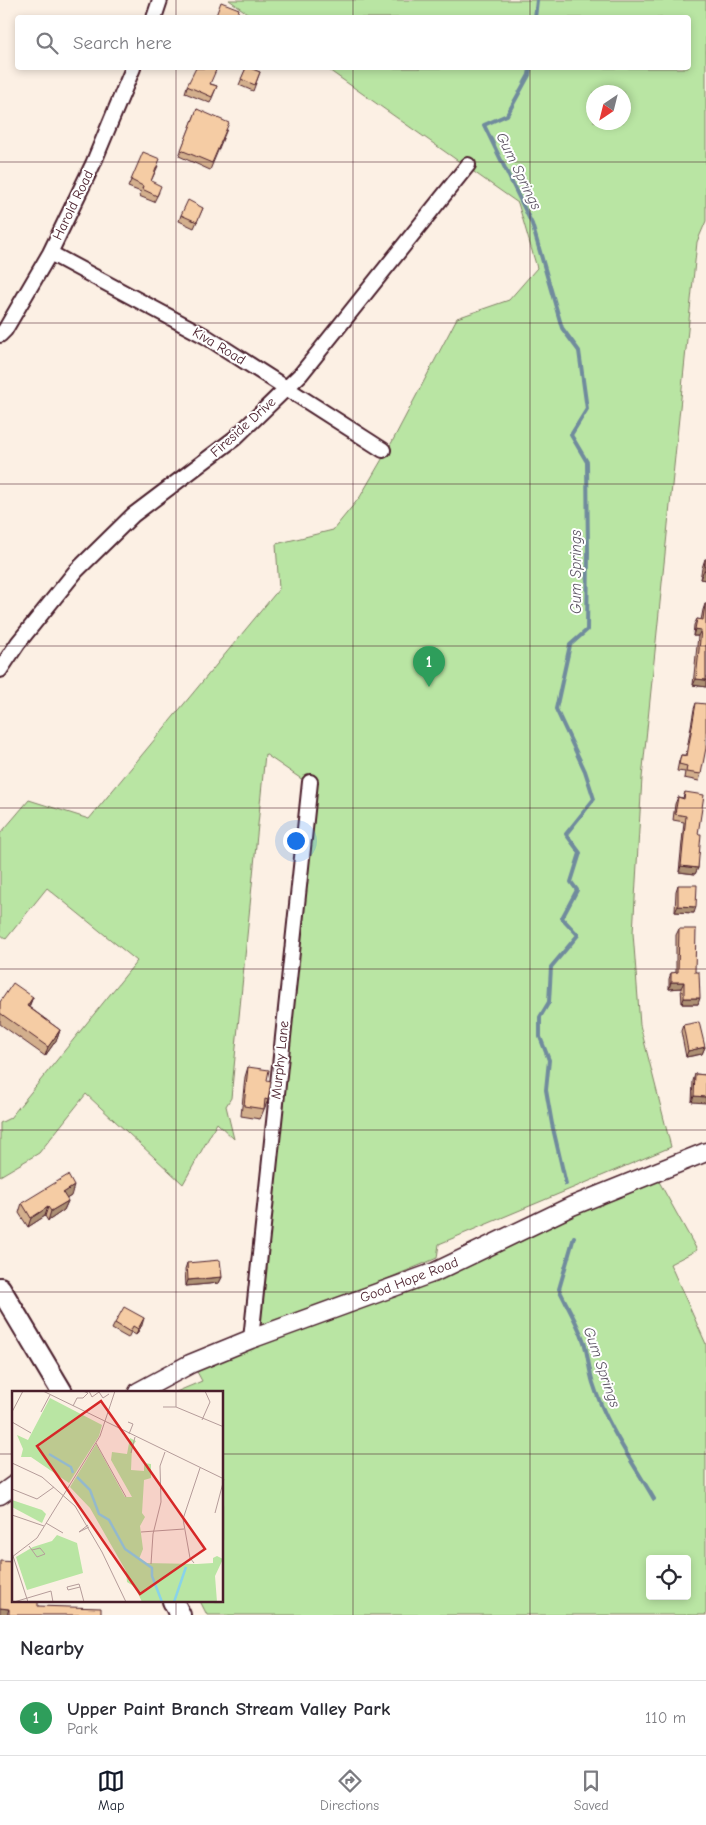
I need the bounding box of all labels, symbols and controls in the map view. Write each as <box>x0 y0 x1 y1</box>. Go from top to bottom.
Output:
search box <box>15 15 691 70</box>
icon: search <box>33 29 61 57</box>
text: Search here <box>73 32 172 54</box>
north arrow <box>586 85 631 130</box>
water label: Gum Springs <box>492 129 546 213</box>
street label: Harold Road <box>49 167 97 243</box>
street label: Kiva Road <box>189 324 249 368</box>
street label: Fireside Drive <box>207 393 279 461</box>
water label: Gum Springs <box>567 529 585 614</box>
pin: 1 <box>413 646 445 687</box>
your location <box>283 828 309 854</box>
street label: Murphy Lane <box>267 1020 293 1100</box>
street label: Good Hope Road <box>357 1253 461 1307</box>
water label: Gum Springs <box>580 1324 624 1410</box>
inset map <box>12 1391 224 1602</box>
map controls <box>646 1555 691 1600</box>
button: locate <box>646 1555 691 1600</box>
text: Nearby <box>20 1636 84 1660</box>
text: Upper Paint Branch Stream Valley Park <box>67 1698 390 1720</box>
text: 1 <box>33 1709 39 1727</box>
text: 110 m <box>645 1709 686 1727</box>
text: Park <box>67 1720 98 1738</box>
tab: Map <box>97 1767 125 1814</box>
tab: Directions <box>320 1767 379 1814</box>
tab: Saved <box>574 1767 609 1814</box>

